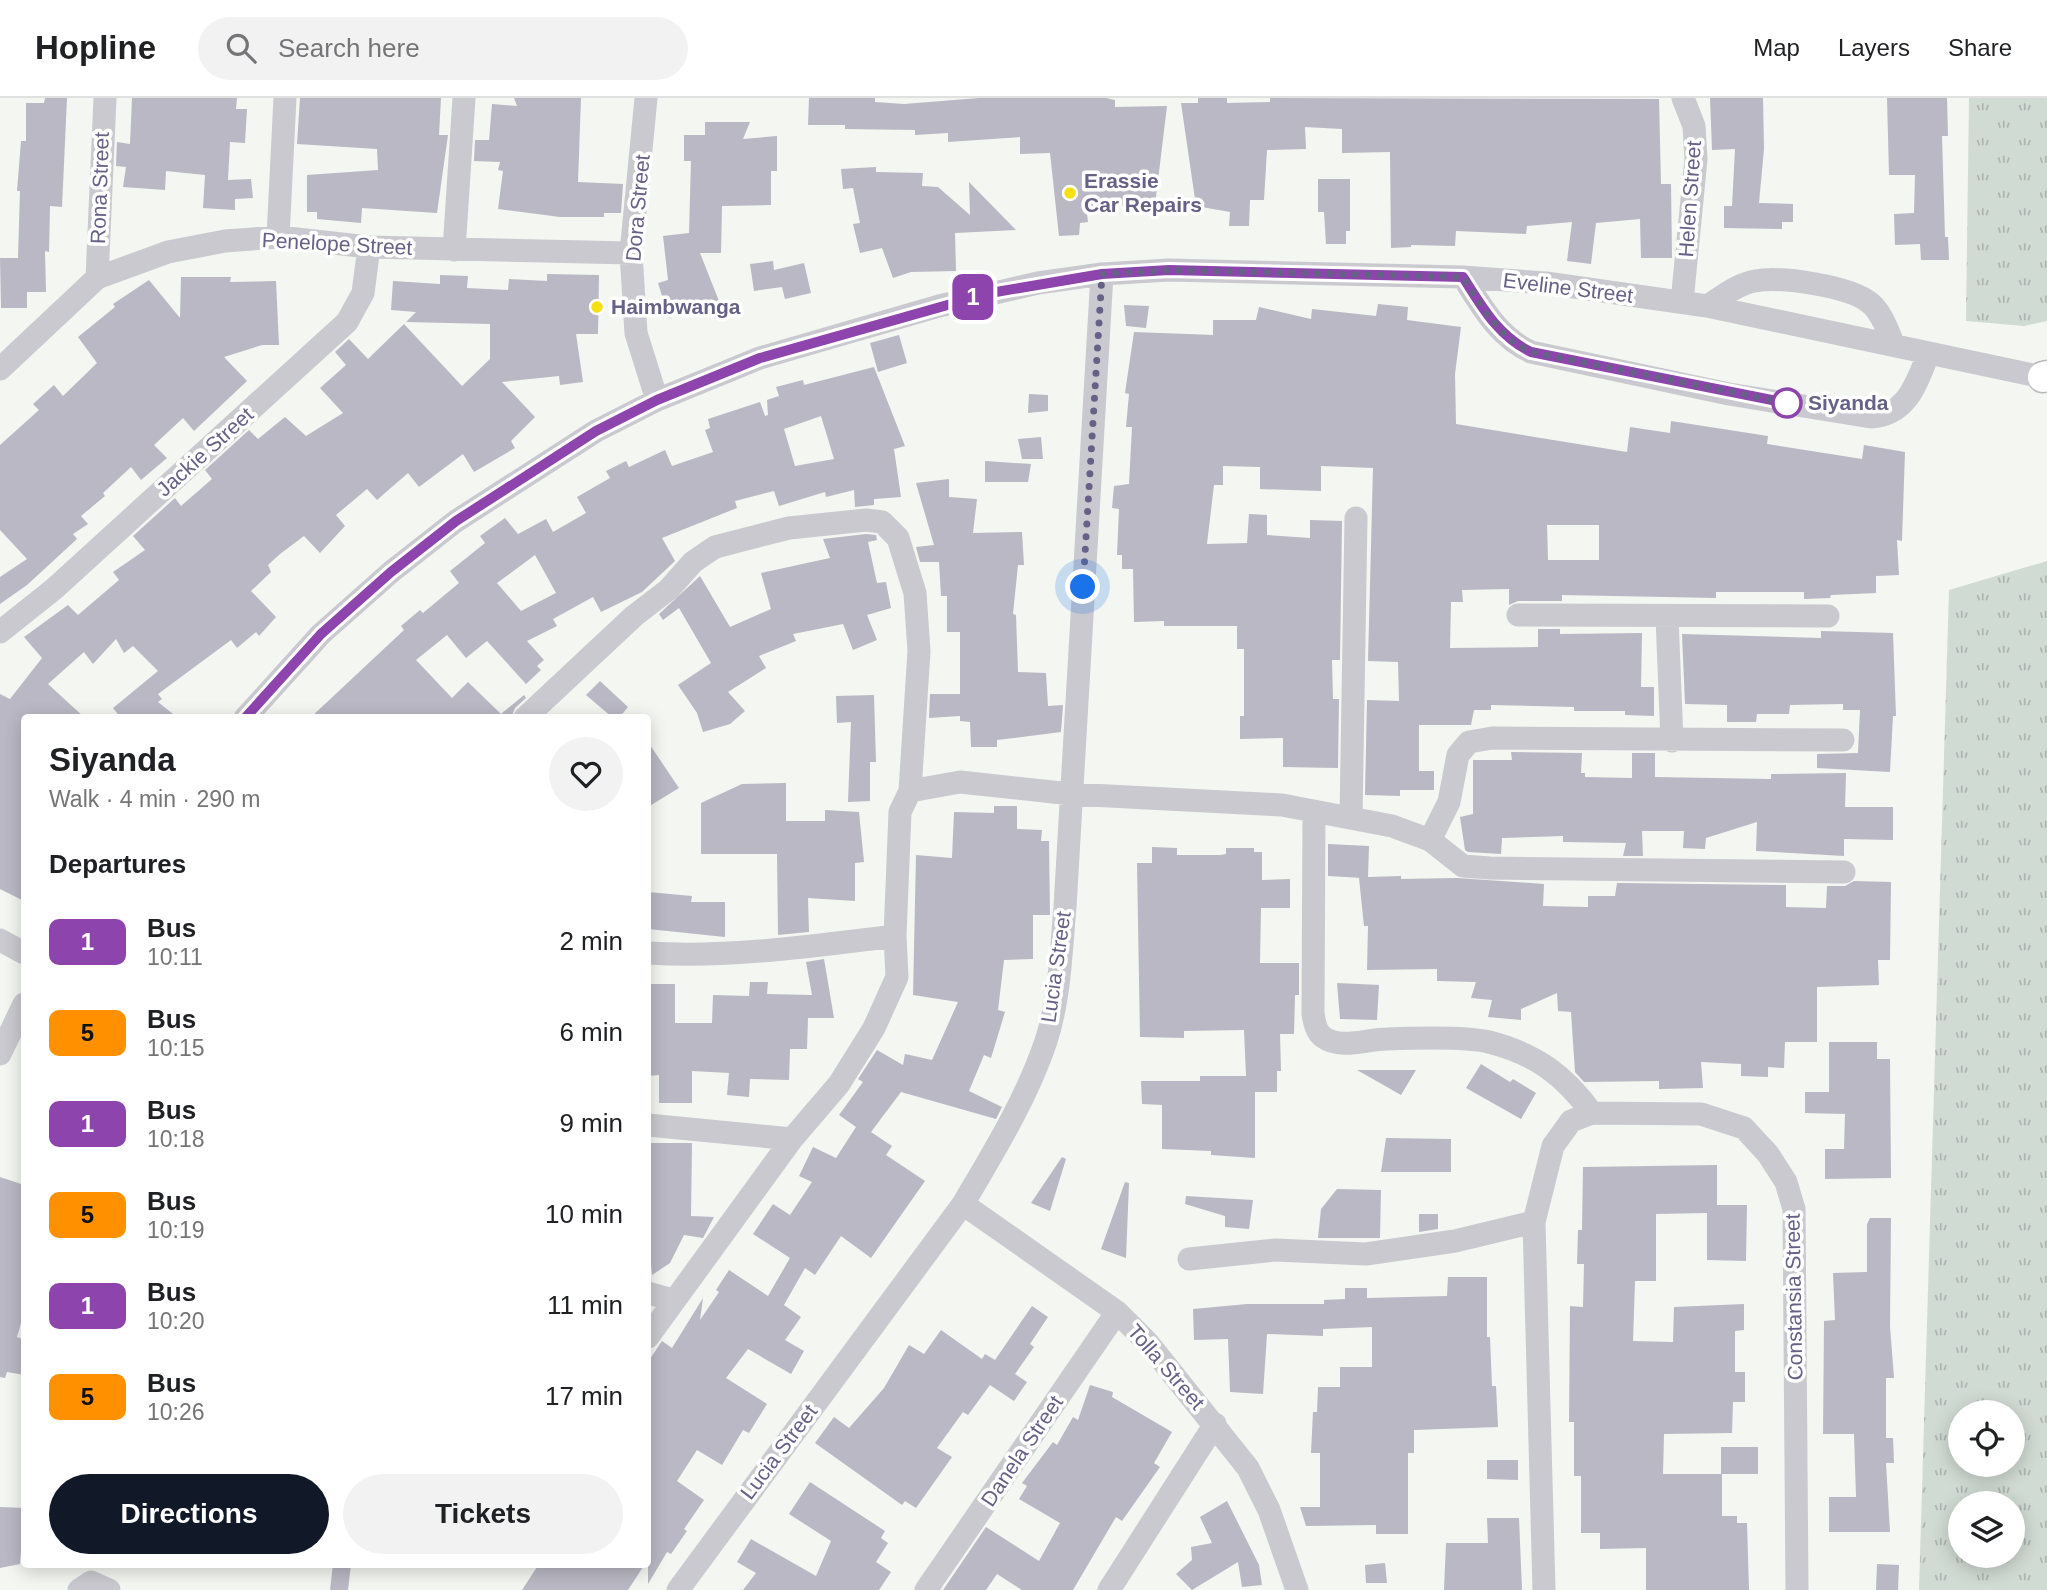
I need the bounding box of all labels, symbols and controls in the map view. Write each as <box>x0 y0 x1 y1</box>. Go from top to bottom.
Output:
search box <box>198 17 688 80</box>
text: Hopline <box>35 29 156 66</box>
icon: search <box>222 29 260 67</box>
text: Search here <box>278 33 420 63</box>
text: Map <box>1753 34 1800 61</box>
text: Layers <box>1838 34 1910 61</box>
text: Share <box>1948 34 2012 61</box>
street label: Rona Street <box>86 131 113 244</box>
street label: Helen Street <box>1674 140 1705 258</box>
street label: Dora Street <box>621 153 654 262</box>
place label: Erassie Car Repairs <box>1084 169 1202 216</box>
marker: Erassie Car Repairs <box>1062 185 1078 201</box>
street label: Penelope Street <box>261 228 413 259</box>
street label: Eveline Street <box>1502 268 1635 307</box>
line badge: 1 <box>950 274 996 320</box>
text: 1 <box>966 283 980 310</box>
place label: Haimbwanga <box>611 295 741 318</box>
marker: Haimbwanga <box>589 299 605 315</box>
marker: Siyanda <box>1772 388 1802 418</box>
place label: Siyanda <box>1808 391 1889 414</box>
street label: Jackie Street <box>152 402 258 501</box>
your location <box>1065 569 1100 604</box>
button: heart <box>549 737 623 811</box>
text: Siyanda <box>49 741 176 778</box>
text: Walk · 4 min · 290 m <box>49 786 260 812</box>
text: Departures <box>49 849 186 879</box>
street label: Lucia Street <box>1036 910 1075 1024</box>
text: Bus <box>147 913 196 943</box>
text: 2 min <box>559 926 623 956</box>
text: 1 <box>81 928 94 955</box>
text: 10:11 <box>147 944 203 970</box>
text: Bus <box>147 1004 196 1034</box>
text: 6 min <box>559 1017 623 1047</box>
text: 5 <box>81 1019 94 1046</box>
text: 10:15 <box>147 1035 205 1061</box>
text: Bus <box>147 1095 196 1125</box>
text: 9 min <box>559 1108 623 1138</box>
text: 1 <box>81 1110 94 1137</box>
text: 10:18 <box>147 1126 205 1152</box>
text: Bus <box>147 1186 196 1216</box>
text: 10 min <box>545 1199 623 1229</box>
text: 5 <box>81 1201 94 1228</box>
street label: Constansia Street <box>1781 1213 1806 1381</box>
text: 10:19 <box>147 1217 205 1243</box>
text: Bus <box>147 1277 196 1307</box>
text: 11 min <box>547 1290 623 1320</box>
text: 1 <box>81 1292 94 1319</box>
text: 10:20 <box>147 1308 205 1334</box>
street label: Tolla Street <box>1123 1319 1210 1414</box>
text: Bus <box>147 1368 196 1398</box>
text: 17 min <box>545 1381 623 1411</box>
text: 5 <box>81 1383 94 1410</box>
street label: Danela Street <box>976 1391 1067 1510</box>
text: 10:26 <box>147 1399 205 1425</box>
street label: Lucia Street <box>736 1400 822 1503</box>
map controls <box>1948 1400 2025 1568</box>
button: locate <box>1948 1400 2025 1477</box>
button: Directions <box>49 1474 329 1554</box>
button: Tickets <box>343 1474 623 1554</box>
button: layers <box>1948 1491 2025 1568</box>

